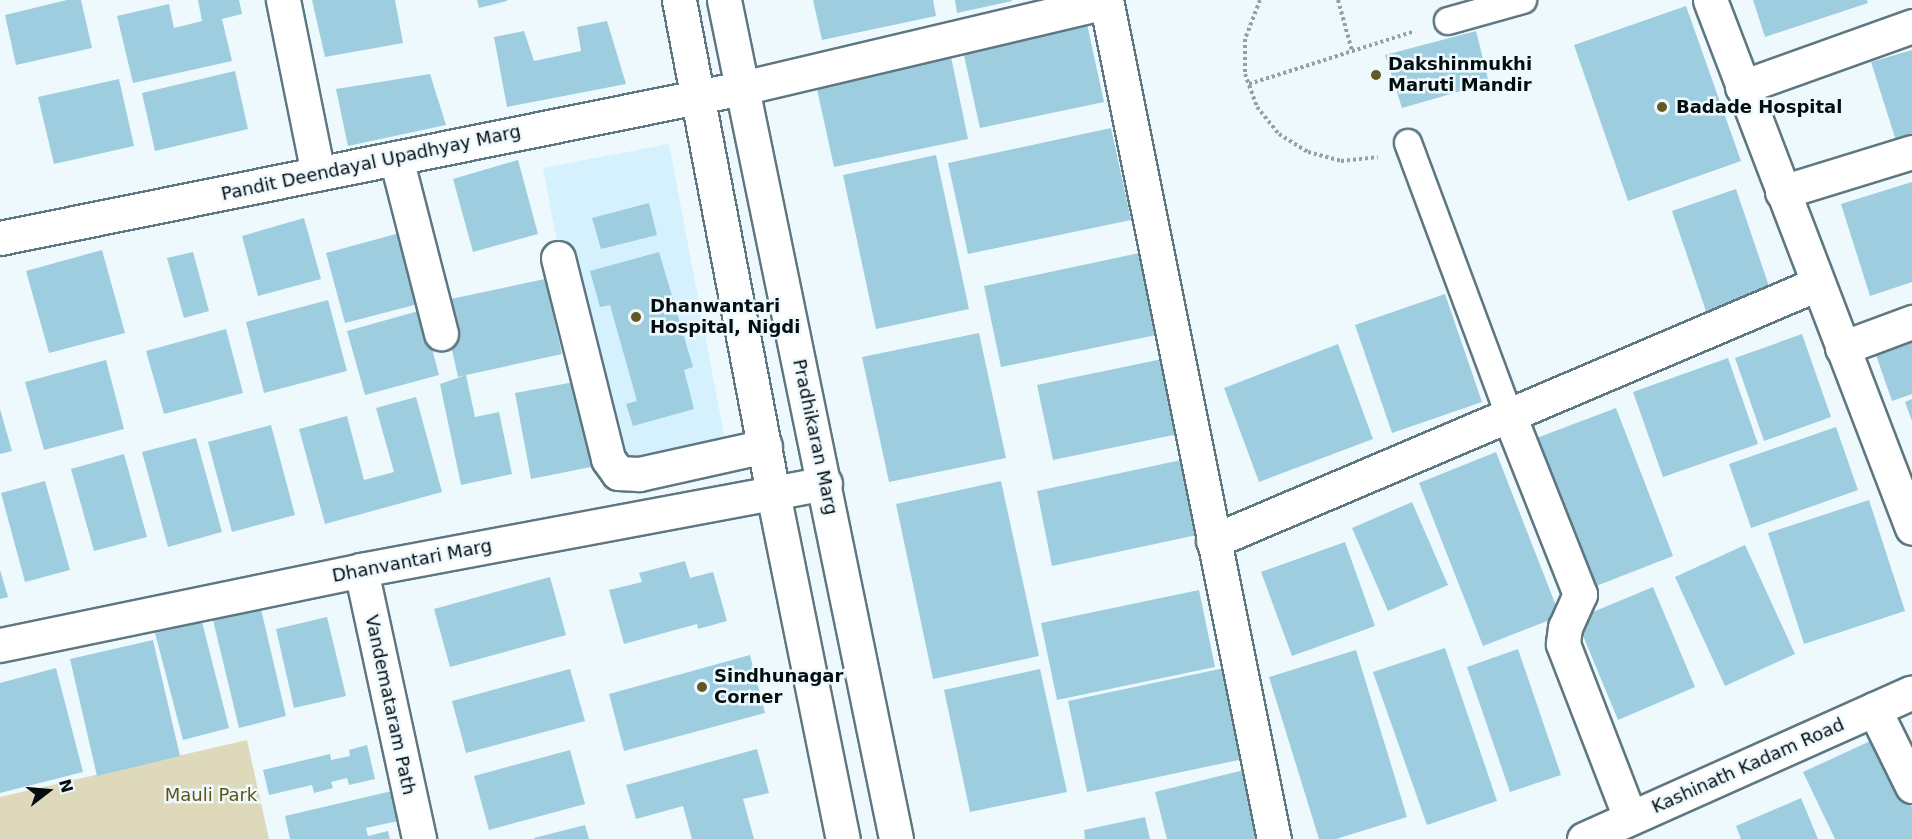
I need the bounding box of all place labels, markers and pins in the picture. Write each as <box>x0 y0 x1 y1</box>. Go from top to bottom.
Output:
place label: Dakshinmukhi Maruti Mandir <box>1388 54 1532 97</box>
marker: Dakshinmukhi Maruti Mandir <box>1369 68 1383 82</box>
place label: Badade Hospital <box>1676 96 1842 118</box>
marker: Badade Hospital <box>1653 98 1671 116</box>
place label: Dhanwantari Hospital, Nigdi <box>650 296 800 338</box>
marker: Dhanwantari Hospital, Nigdi <box>627 308 645 326</box>
place label: Sindhunagar Corner <box>714 666 843 708</box>
marker: Sindhunagar Corner <box>695 680 709 694</box>

